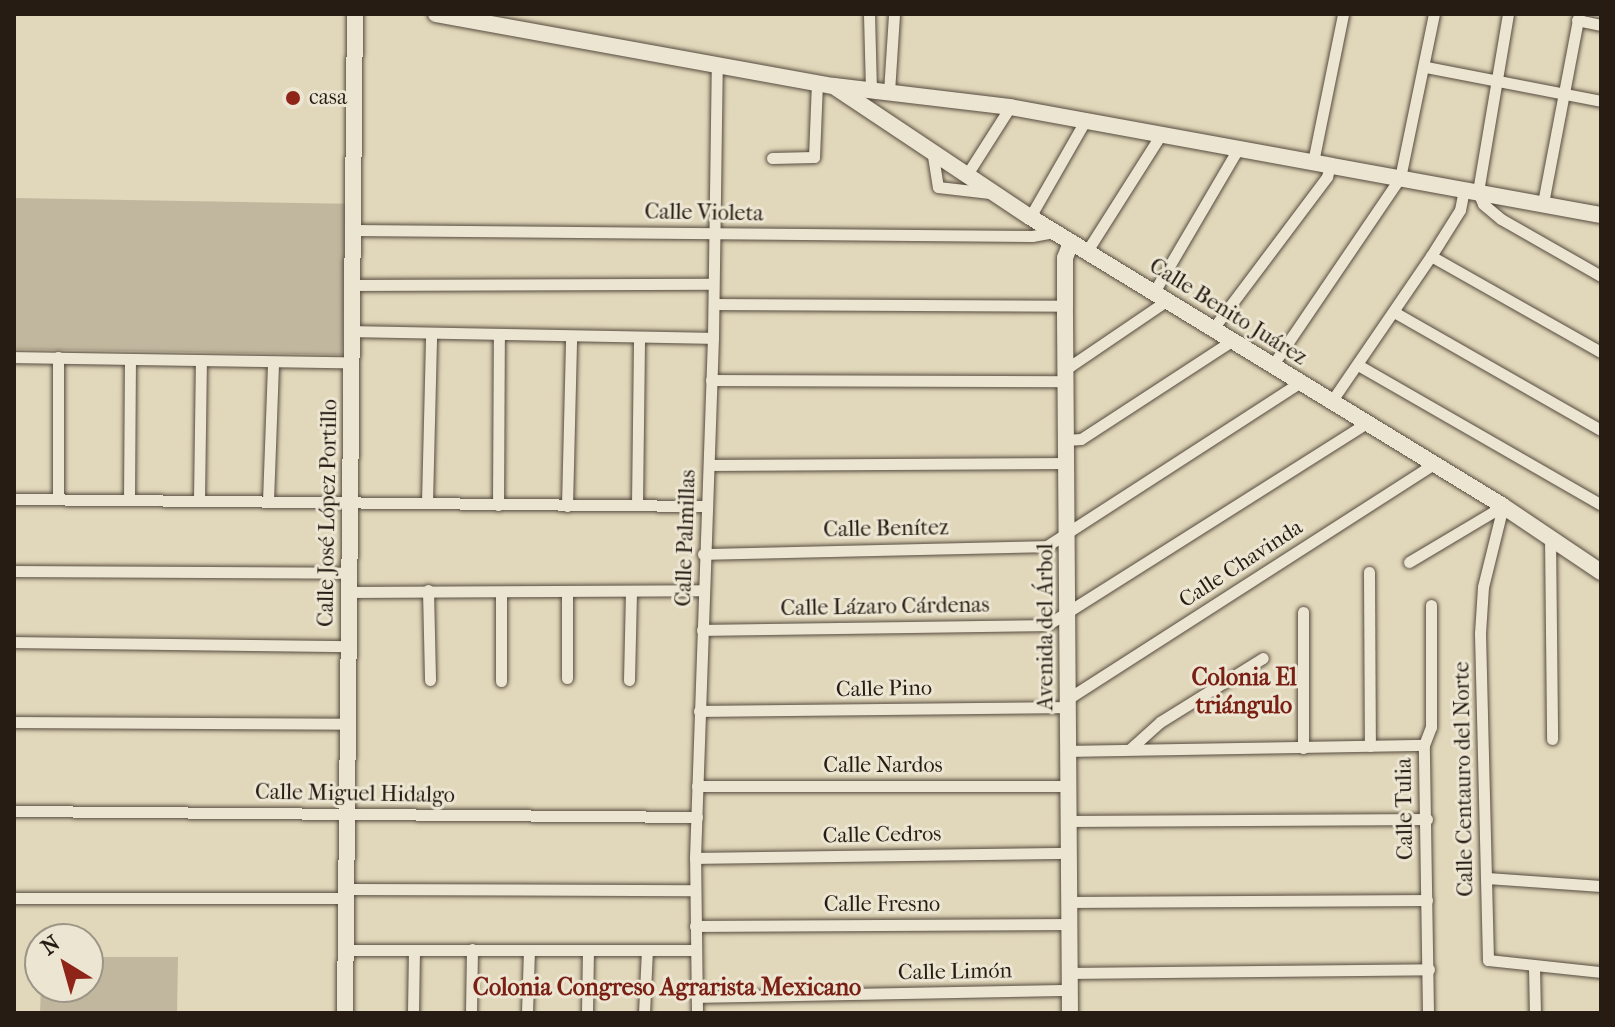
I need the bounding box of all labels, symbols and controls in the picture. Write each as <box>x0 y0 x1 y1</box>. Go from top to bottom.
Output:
place label: casa <box>309 85 347 111</box>
marker: casa <box>284 89 302 107</box>
street label: Calle Violeta <box>644 199 764 227</box>
street label: Calle Benito Juárez <box>1144 253 1312 371</box>
street label: Calle José López Portillo <box>313 399 343 627</box>
street label: Calle Palmillas <box>670 469 702 607</box>
street label: Calle Chavinda <box>1174 514 1308 614</box>
street label: Calle Benítez <box>823 515 949 543</box>
street label: Avenida del Árbol <box>1033 543 1059 711</box>
street label: Calle Lázaro Cárdenas <box>780 592 990 622</box>
street label: Calle Centauro del Norte <box>1449 661 1479 897</box>
district label: Colonia El triángulo <box>1191 664 1297 720</box>
street label: Calle Pino <box>836 675 932 703</box>
street label: Calle Nardos <box>823 753 943 779</box>
street label: Calle Tulia <box>1391 758 1419 860</box>
street label: Calle Miguel Hidalgo <box>255 779 455 809</box>
street label: Calle Cedros <box>822 821 942 849</box>
street label: Calle Fresno <box>824 892 940 918</box>
north arrow <box>24 923 104 1003</box>
text: N <box>36 930 65 961</box>
street label: Calle Limón <box>898 958 1012 986</box>
district label: Colonia Congreso Agrarista Mexicano <box>473 974 861 1002</box>

